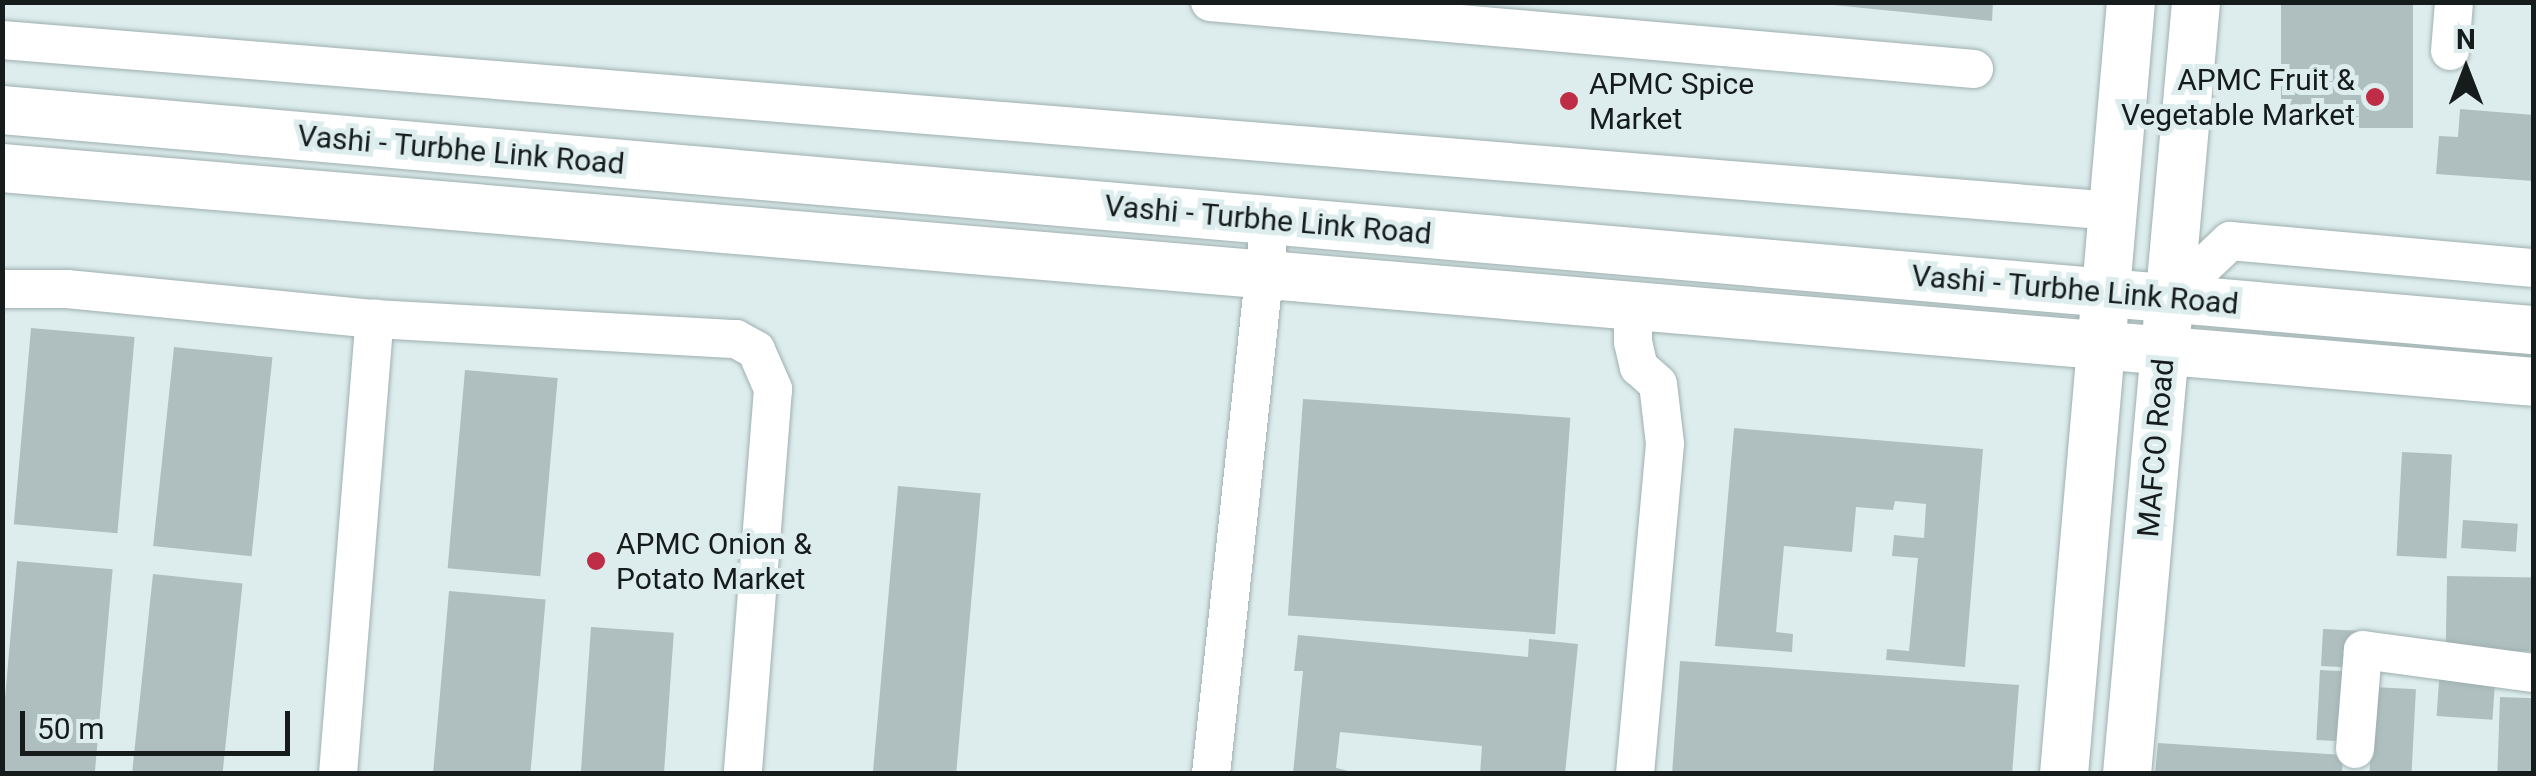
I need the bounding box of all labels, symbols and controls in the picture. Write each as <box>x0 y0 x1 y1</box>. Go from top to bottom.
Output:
north arrow <box>2416 20 2516 120</box>
text: N <box>2456 23 2476 56</box>
place label: APMC Fruit & Vegetable Market <box>2121 62 2355 132</box>
place label: APMC Spice Market <box>1589 66 1754 136</box>
marker: APMC Fruit & Vegetable Market <box>2364 86 2386 108</box>
marker: APMC Spice Market <box>1558 90 1580 112</box>
street label: Vashi - Turbhe Link Road <box>296 118 626 182</box>
street label: Vashi - Turbhe Link Road <box>1103 188 1433 252</box>
street label: Vashi - Turbhe Link Road <box>1910 258 2240 322</box>
street label: MAFCO Road <box>2130 357 2182 539</box>
place label: APMC Onion & Potato Market <box>616 526 812 596</box>
marker: APMC Onion & Potato Market <box>585 550 607 572</box>
scale bar <box>25 691 295 753</box>
text: 50 m <box>37 711 104 746</box>

